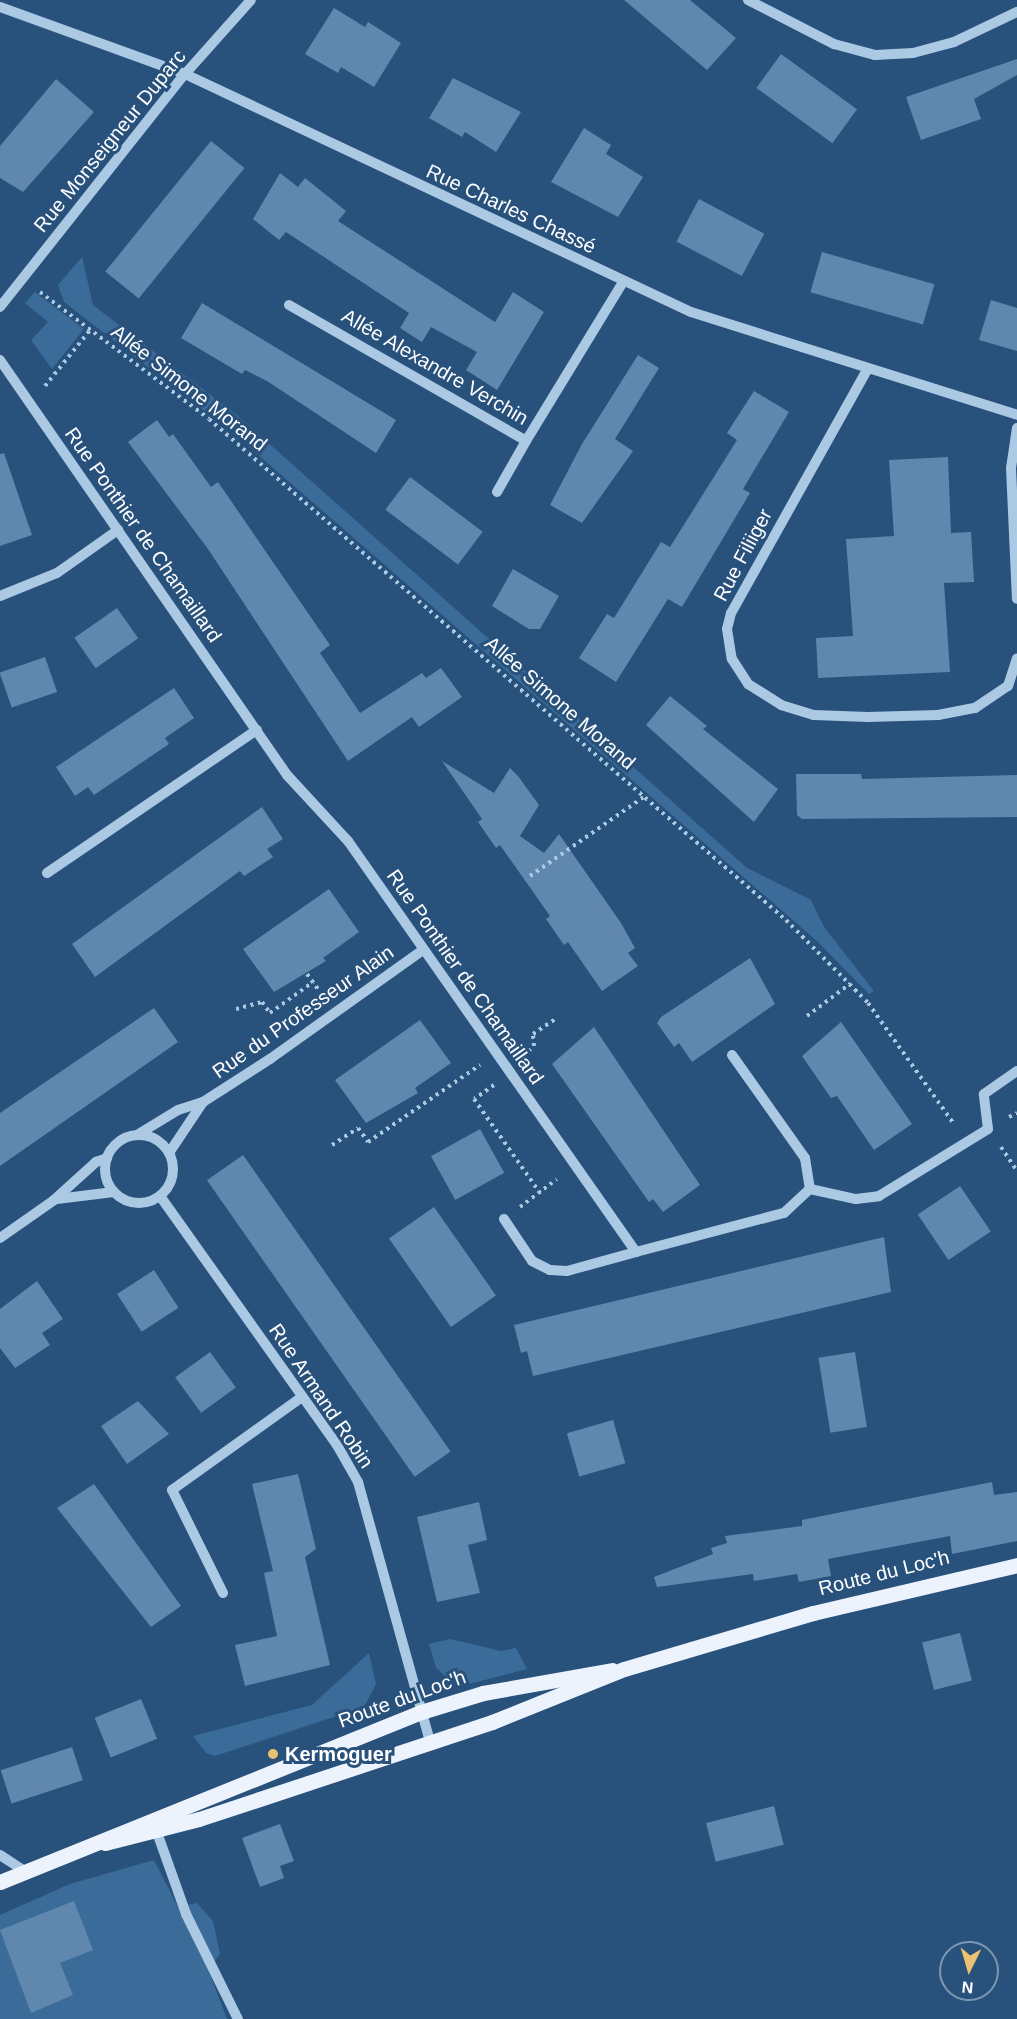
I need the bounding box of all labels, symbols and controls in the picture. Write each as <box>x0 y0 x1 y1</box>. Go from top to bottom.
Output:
street label: Rue Monseigneur Duparc <box>29 45 191 237</box>
street label: Rue Charles Chassé <box>422 159 600 259</box>
street label: Allée Alexandre Verchin <box>337 304 533 430</box>
street label: Allée Simone Morand <box>106 320 272 456</box>
street label: Rue Ponthier de Chamaillard <box>60 423 226 647</box>
street label: Rue Filiiger <box>709 505 777 605</box>
street label: Allée Simone Morand <box>480 631 640 775</box>
street label: Rue Ponthier de Chamaillard <box>382 865 548 1089</box>
street label: Rue du Professeur Alain <box>207 940 399 1084</box>
street label: Rue Armand Robin <box>263 1319 379 1473</box>
street label: Route du Loc'h <box>816 1545 952 1601</box>
street label: Route du Loc'h <box>335 1665 469 1733</box>
place label: Kermoguer <box>285 1742 392 1766</box>
marker: Kermoguer <box>266 1747 280 1761</box>
north arrow <box>939 1941 999 2001</box>
text: N <box>961 1978 974 1996</box>

